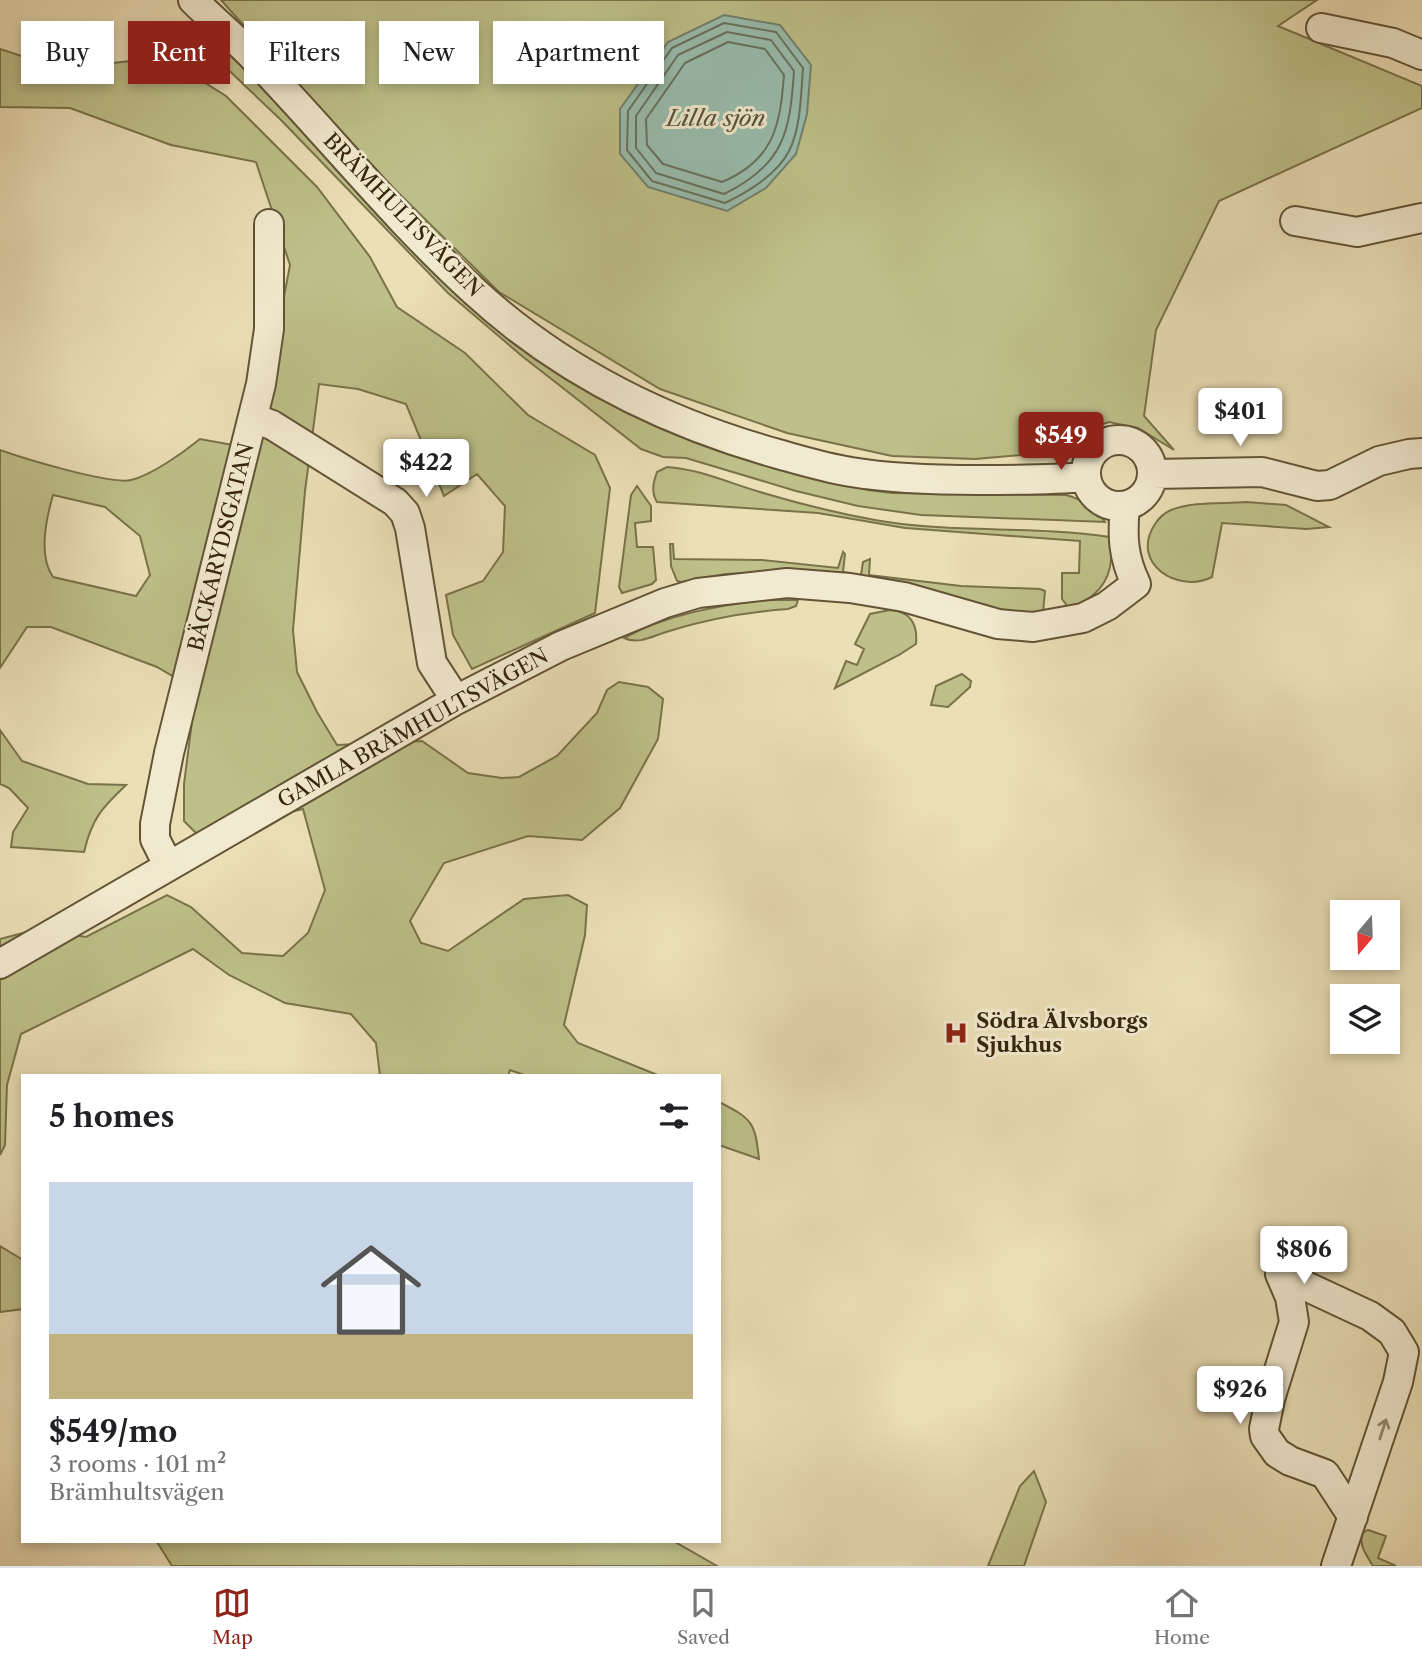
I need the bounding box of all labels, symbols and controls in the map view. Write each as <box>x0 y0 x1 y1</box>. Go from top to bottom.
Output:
chip: Buy <box>21 21 114 84</box>
chip: Rent <box>128 21 230 84</box>
chip: Filters <box>244 21 365 84</box>
chip: New <box>379 21 479 84</box>
chip: Apartment <box>493 21 664 84</box>
water label: Lilla sjön <box>665 104 765 132</box>
street label: BRÄMHULTSVÄGEN <box>319 128 488 302</box>
pin: $401 <box>1199 388 1281 448</box>
text: $401 <box>1214 397 1266 425</box>
pin: $549 <box>1020 412 1102 472</box>
text: $549 <box>1035 421 1087 449</box>
street label: BÄCKARYDSGATAN <box>183 440 259 654</box>
pin: $422 <box>385 440 467 499</box>
text: $422 <box>399 448 453 476</box>
street label: GAMLA BRÄMHULTSVÄGEN <box>273 643 552 813</box>
north arrow <box>1330 900 1400 970</box>
map controls <box>1330 900 1400 1054</box>
button: layers <box>1330 984 1400 1054</box>
place label: Södra Älvsborgs Sjukhus <box>976 1008 1148 1057</box>
hospital icon: Södra Älvsborgs Sjukhus <box>942 1019 970 1047</box>
icon: filters <box>655 1097 693 1135</box>
text: 5 homes <box>49 1098 174 1135</box>
pin: $806 <box>1263 1226 1345 1286</box>
icon: home <box>308 1227 434 1353</box>
text: $806 <box>1276 1235 1332 1263</box>
pin: $926 <box>1199 1366 1281 1426</box>
text: $926 <box>1213 1375 1267 1403</box>
text: $549/mo <box>49 1413 177 1450</box>
one-way arrow <box>1378 1419 1390 1441</box>
text: 3 rooms · 101 m² <box>49 1450 226 1478</box>
text: Brämhultsvägen <box>49 1478 225 1506</box>
tab: Map <box>212 1584 253 1649</box>
tab: Saved <box>677 1584 730 1649</box>
tab: Home <box>1154 1584 1210 1649</box>

